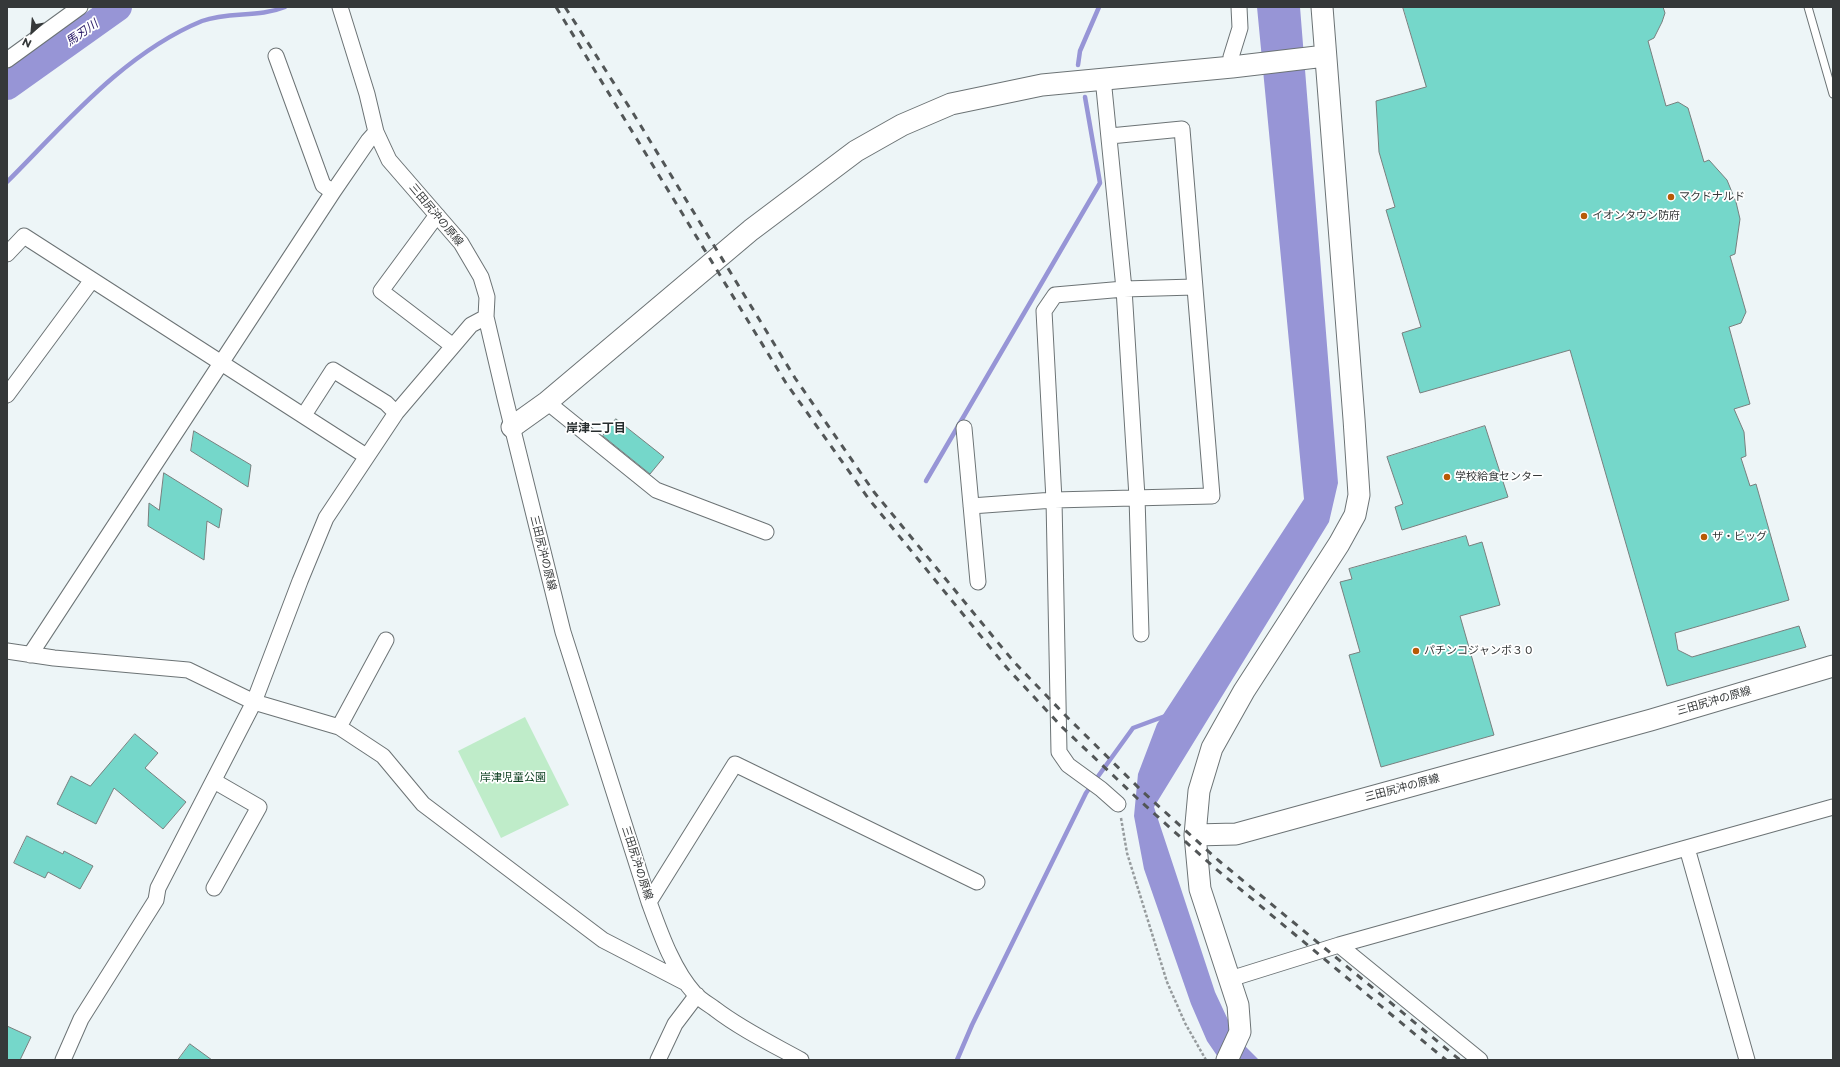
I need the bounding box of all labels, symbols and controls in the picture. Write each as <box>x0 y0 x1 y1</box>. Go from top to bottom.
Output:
north arrow <box>12 12 52 52</box>
water label: 馬刃川 <box>63 17 101 49</box>
text: N <box>20 35 34 51</box>
street label: 三田尻沖の原線 <box>406 181 466 249</box>
place label: マクドナルド <box>1679 190 1745 204</box>
marker: マクドナルド <box>1666 192 1676 202</box>
place label: イオンタウン防府 <box>1592 209 1680 223</box>
marker: イオンタウン防府 <box>1579 211 1589 221</box>
district label: 岸津二丁目 <box>566 421 626 435</box>
place label: 学校給食センター <box>1455 470 1543 484</box>
marker: 学校給食センター <box>1442 472 1452 482</box>
street label: 三田尻沖の原線 <box>527 514 559 592</box>
place label: ザ・ビッグ <box>1712 530 1767 544</box>
marker: ザ・ビッグ <box>1699 532 1709 542</box>
place label: パチンコジャンボ３０ <box>1424 644 1534 658</box>
marker: パチンコジャンボ３０ <box>1411 646 1421 656</box>
street label: 三田尻沖の原線 <box>1675 684 1753 718</box>
park label: 岸津児童公園 <box>480 771 546 785</box>
street label: 三田尻沖の原線 <box>1363 772 1441 804</box>
street label: 三田尻沖の原線 <box>619 824 655 902</box>

